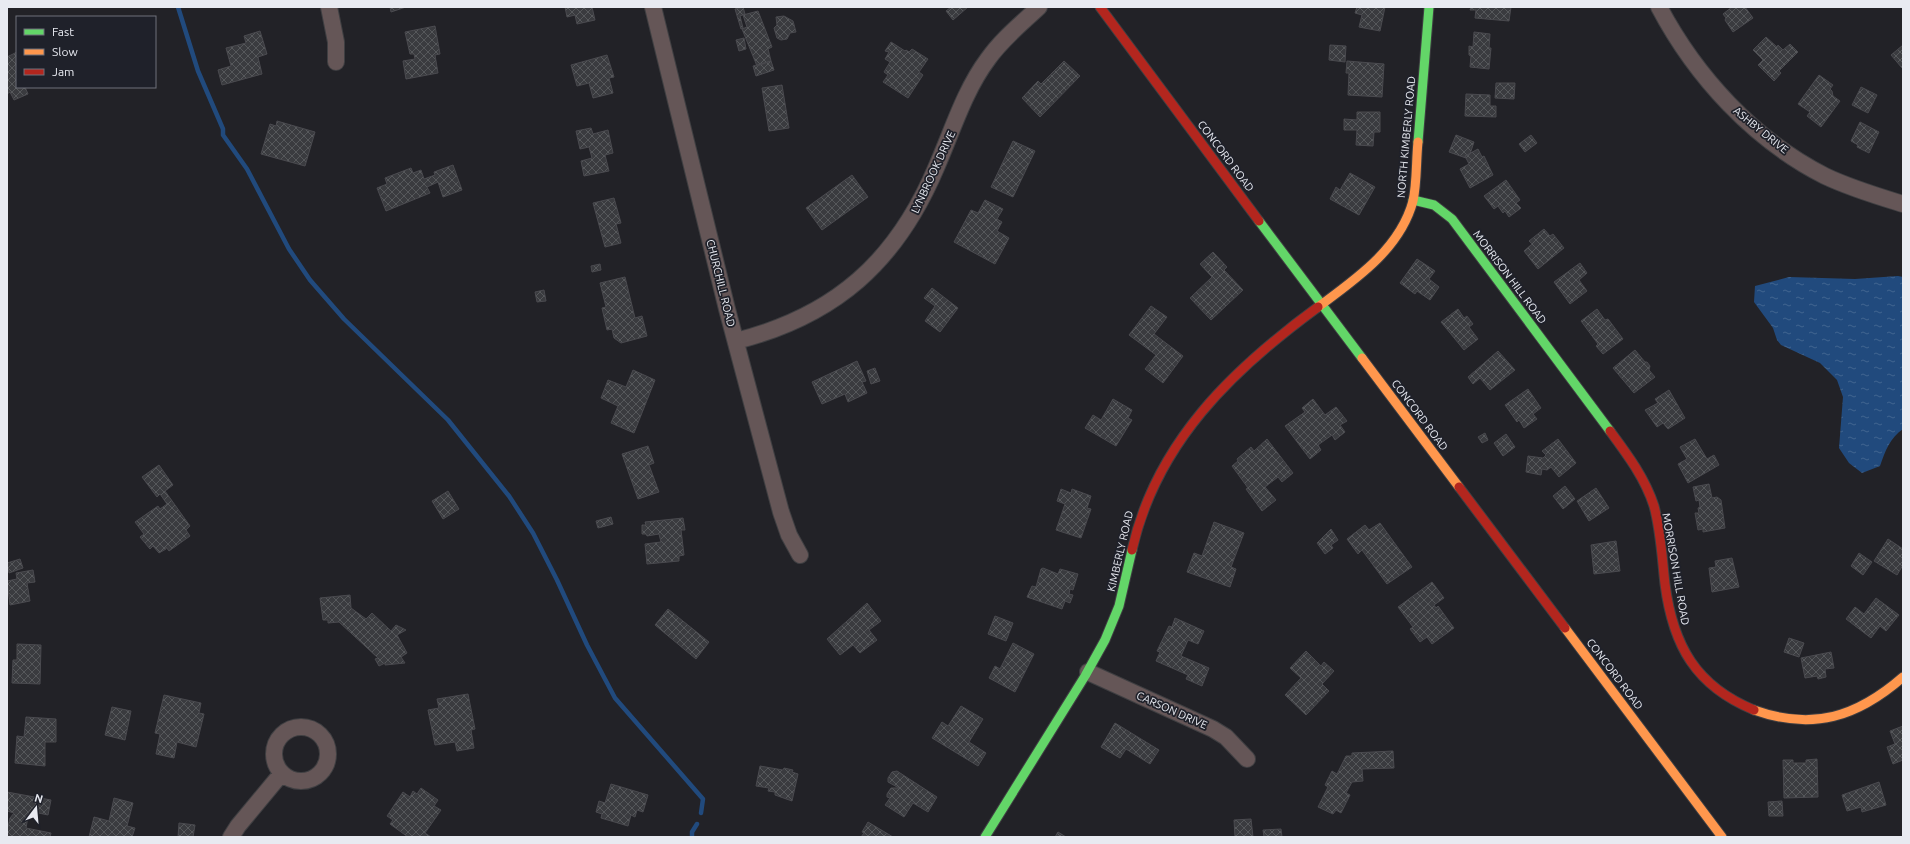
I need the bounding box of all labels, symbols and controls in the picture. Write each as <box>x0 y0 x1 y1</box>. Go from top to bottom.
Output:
legend <box>16 16 156 88</box>
text: Fast <box>52 25 74 38</box>
text: Slow <box>52 45 78 58</box>
text: Jam <box>52 65 74 78</box>
street label: NORTH KIMBERLY ROAD <box>1395 75 1417 198</box>
street label: ASHBY DRIVE <box>1731 104 1791 156</box>
street label: CONCORD ROAD <box>1195 118 1257 194</box>
street label: LYNBROOK DRIVE <box>909 129 957 215</box>
street label: MORRISON HILL ROAD <box>1471 228 1549 326</box>
street label: CHURCHILL ROAD <box>704 238 738 328</box>
street label: CONCORD ROAD <box>1389 377 1451 453</box>
street label: KIMBERLY ROAD <box>1105 509 1135 593</box>
street label: MORRISON HILL ROAD <box>1660 512 1692 626</box>
street label: CONCORD ROAD <box>1584 636 1646 712</box>
street label: CARSON DRIVE <box>1135 689 1209 731</box>
north arrow <box>16 788 56 828</box>
text: N <box>33 791 44 805</box>

